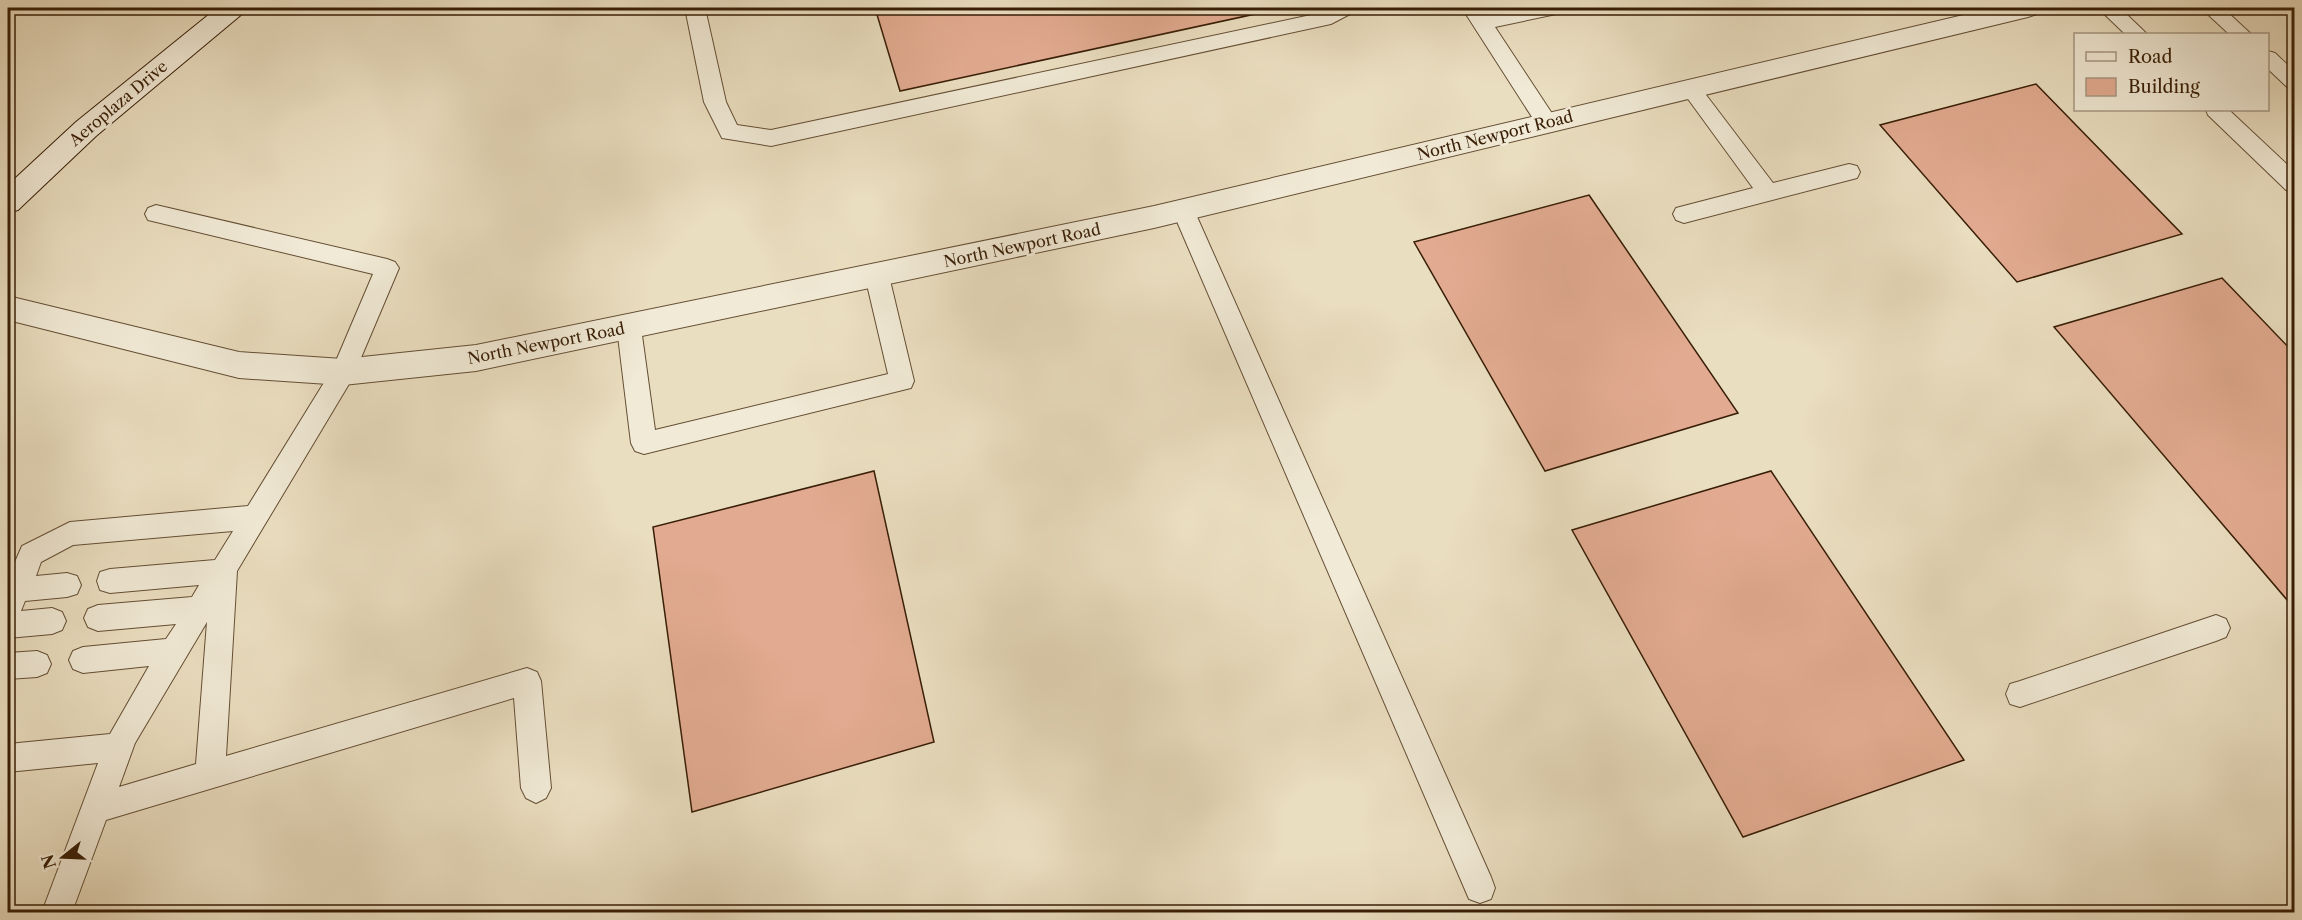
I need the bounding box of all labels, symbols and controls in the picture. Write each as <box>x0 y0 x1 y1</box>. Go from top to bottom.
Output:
legend <box>2074 33 2269 111</box>
text: Road <box>2128 46 2173 68</box>
street label: Aeroplaza Drive <box>64 56 171 151</box>
text: Building <box>2128 76 2200 98</box>
street label: North Newport Road <box>1415 106 1575 164</box>
street label: North Newport Road <box>942 219 1103 271</box>
street label: North Newport Road <box>466 318 627 368</box>
north arrow <box>33 827 93 887</box>
text: N <box>37 852 60 871</box>

